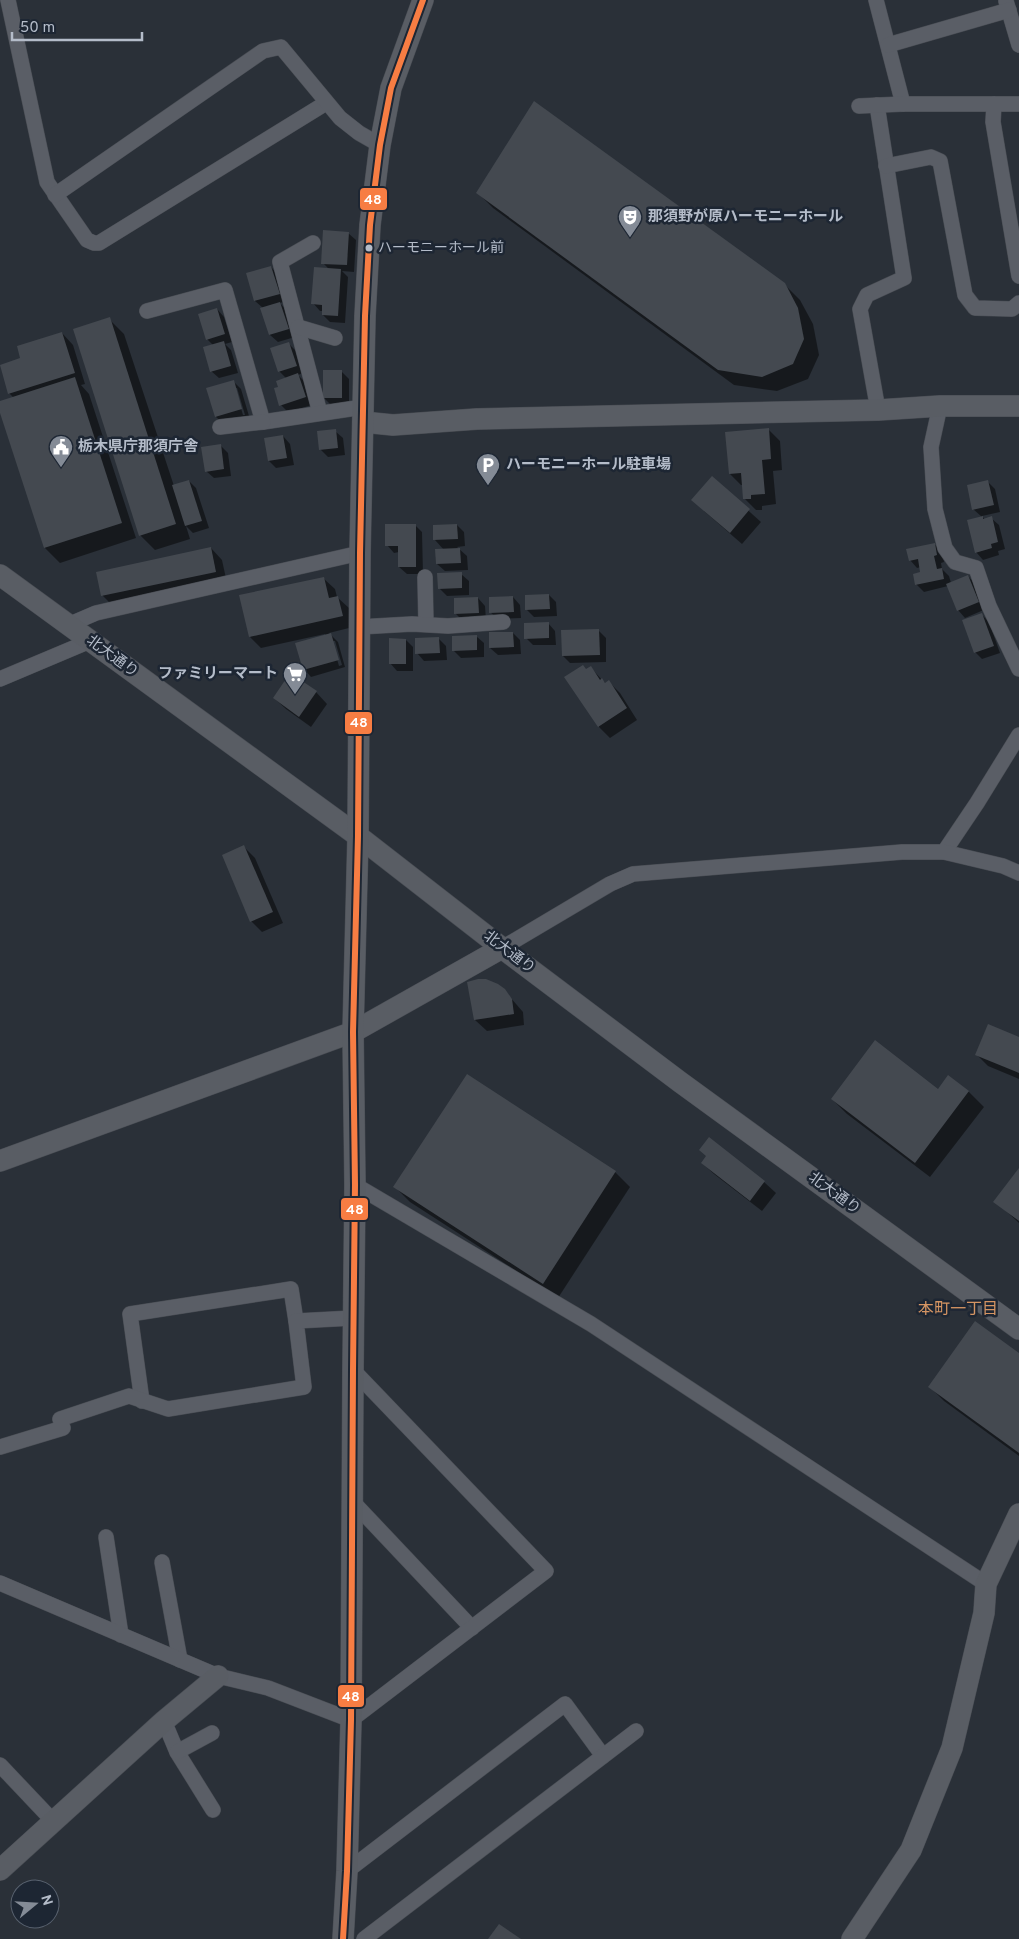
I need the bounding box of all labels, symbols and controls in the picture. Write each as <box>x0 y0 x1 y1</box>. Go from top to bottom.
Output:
scale bar <box>12 10 142 42</box>
text: 50 m <box>20 19 55 38</box>
line badge: 48 <box>359 187 388 211</box>
text: 48 <box>364 192 382 209</box>
theatre icon: 那須野が原ハーモニーホール <box>617 204 643 238</box>
place label: 那須野が原ハーモニーホール <box>648 208 843 227</box>
place label: ハーモニーホール前 <box>378 239 504 257</box>
marker: ハーモニーホール前 <box>364 243 374 253</box>
public building icon: 栃木県庁那須庁舎 <box>48 434 74 468</box>
place label: 栃木県庁那須庁舎 <box>78 438 199 457</box>
parking icon: ハーモニーホール駐車場 <box>475 452 501 486</box>
place label: ハーモニーホール駐車場 <box>506 456 671 475</box>
street label: 北大通り <box>82 631 142 682</box>
supermarket icon: ファミリーマート <box>282 661 308 695</box>
place label: ファミリーマート <box>158 665 278 684</box>
line badge: 48 <box>344 711 373 735</box>
text: 48 <box>350 715 368 732</box>
street label: 北大通り <box>479 927 539 979</box>
street label: 北大通り <box>804 1168 864 1219</box>
line badge: 48 <box>340 1197 369 1221</box>
text: 48 <box>346 1202 364 1219</box>
district label: 本町一丁目 <box>918 1300 998 1320</box>
line badge: 48 <box>337 1684 365 1708</box>
text: 48 <box>342 1689 360 1706</box>
north arrow <box>10 1879 60 1929</box>
text: N <box>36 1893 56 1908</box>

